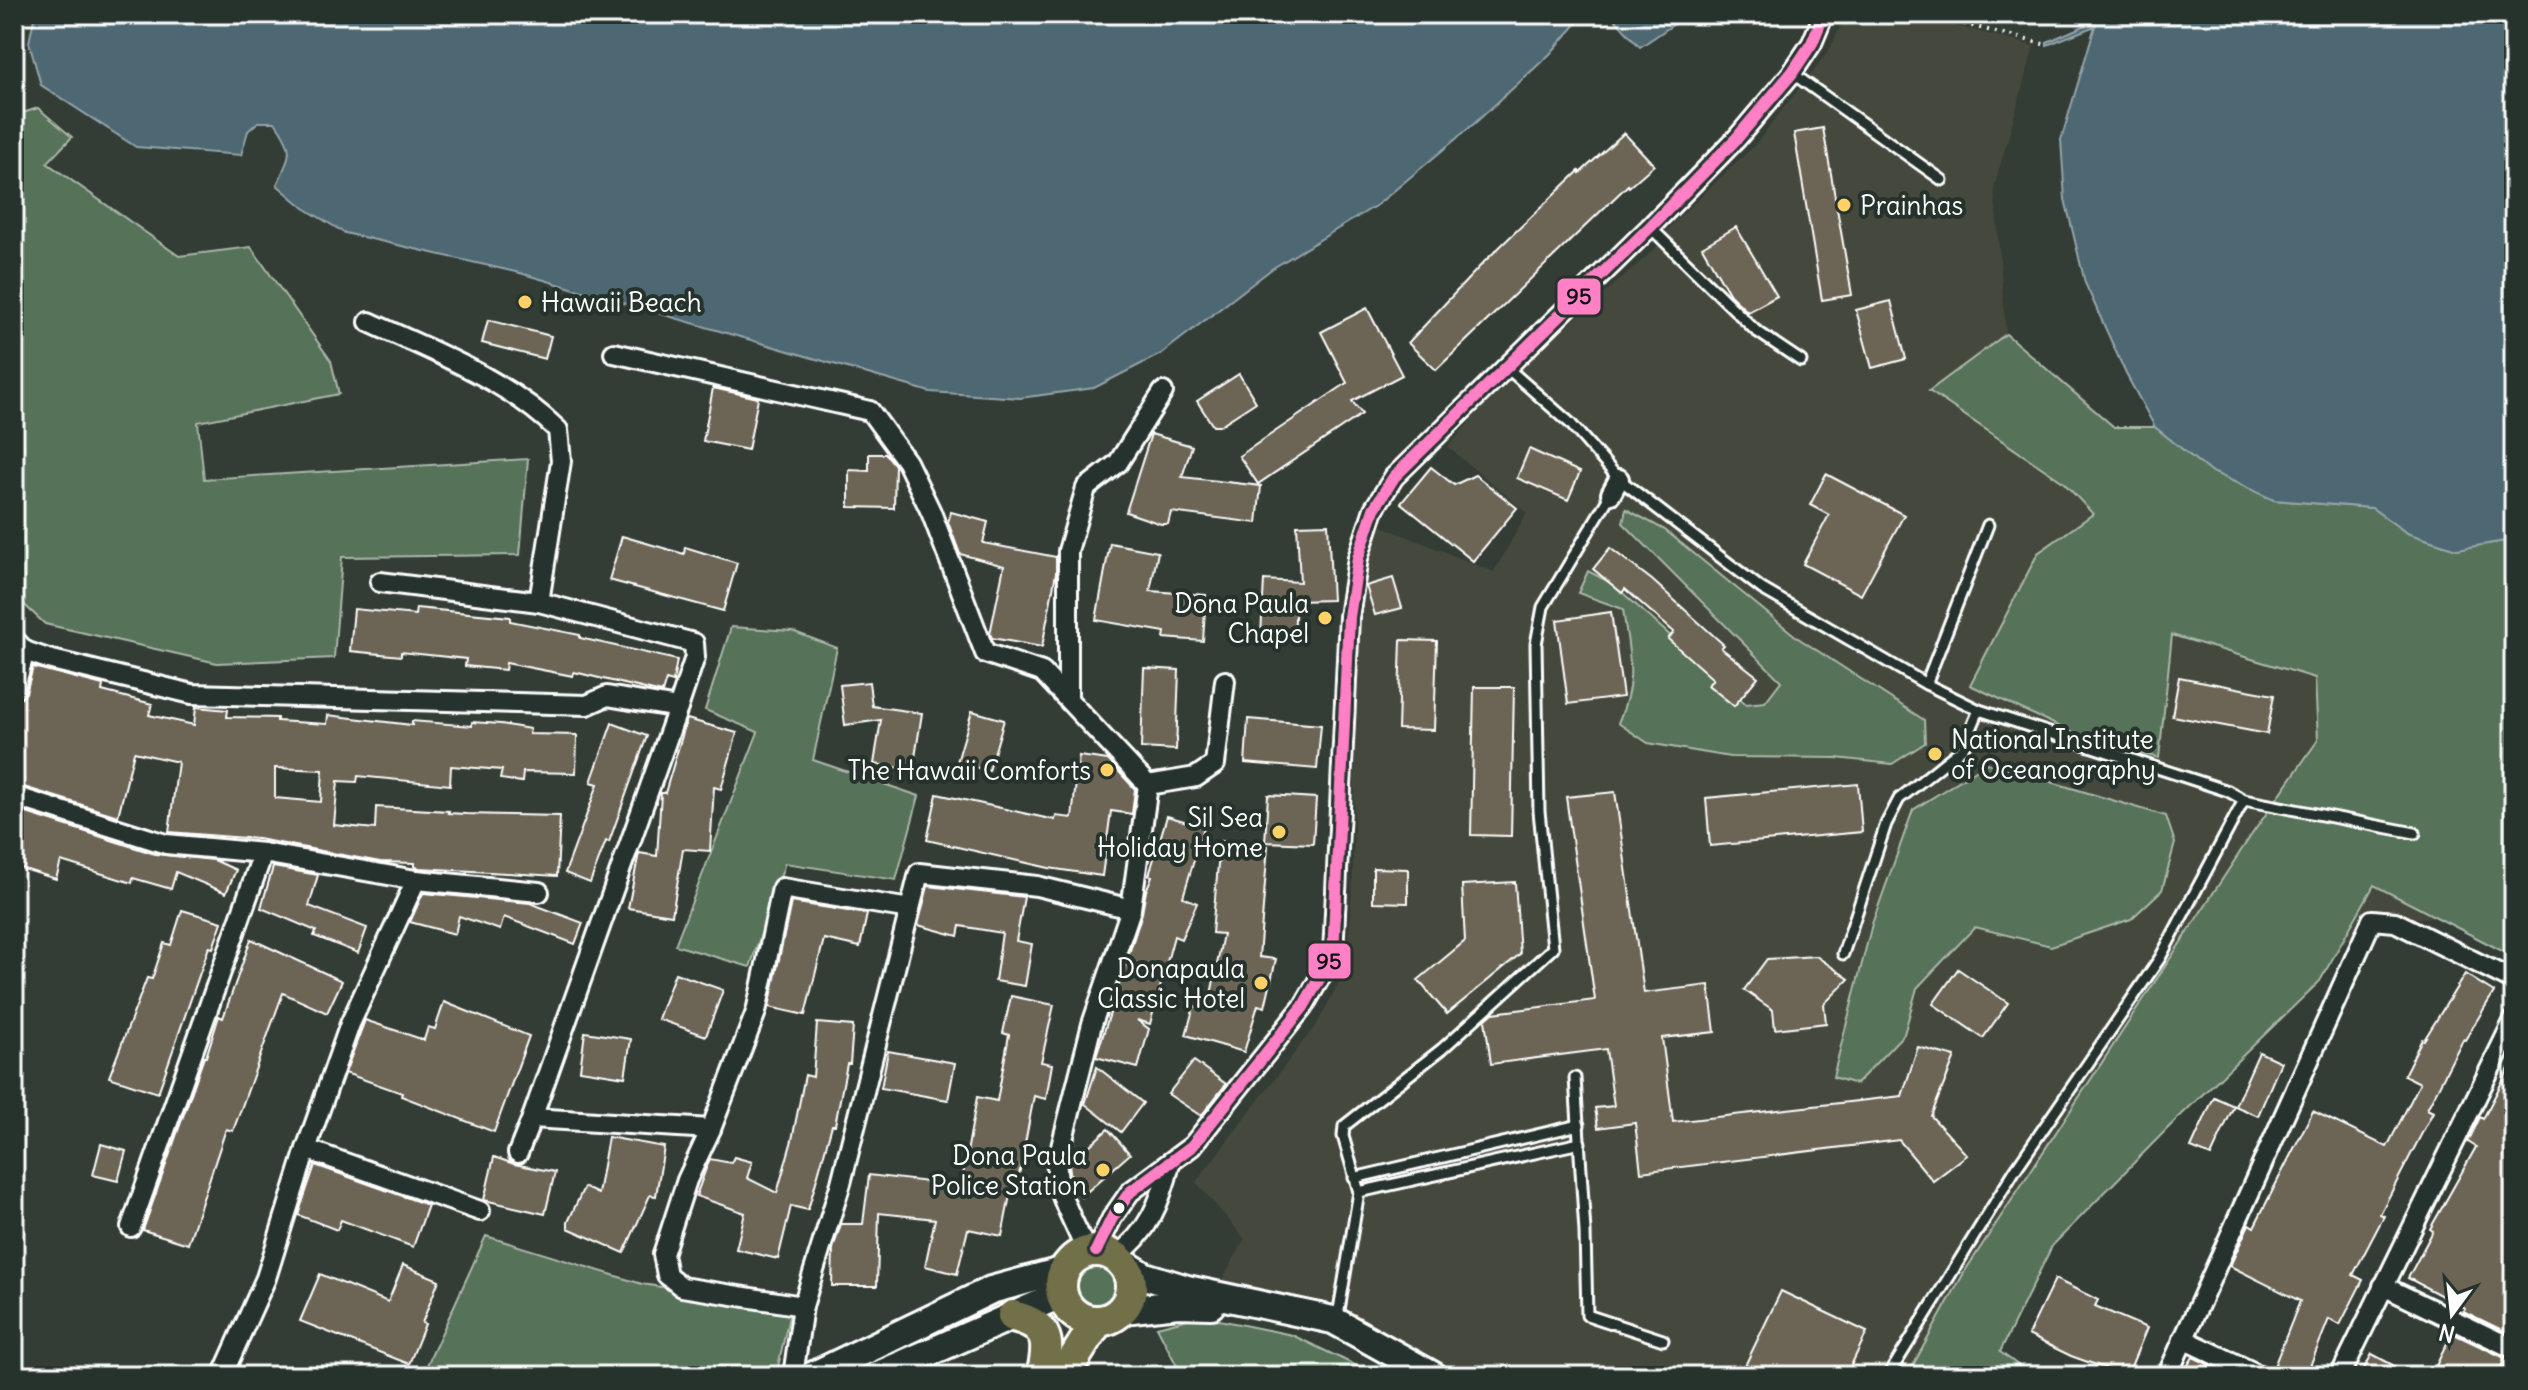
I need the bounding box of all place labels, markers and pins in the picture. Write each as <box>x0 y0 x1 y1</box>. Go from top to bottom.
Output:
place label: Prainhas <box>1860 189 1963 222</box>
marker: Prainhas <box>1835 196 1853 214</box>
place label: Hawaii Beach <box>541 286 702 319</box>
marker: Hawaii Beach <box>516 293 534 311</box>
place label: Dona Paula Chapel <box>1174 587 1309 650</box>
marker: Dona Paula Chapel <box>1316 609 1334 627</box>
place label: National Institute of Oceanography <box>1951 723 2156 786</box>
marker: National Institute of Oceanography <box>1926 745 1944 763</box>
place label: The Hawaii Comforts <box>847 754 1091 787</box>
marker: The Hawaii Comforts <box>1098 761 1116 779</box>
place label: Sil Sea Holiday Home <box>1097 801 1263 864</box>
marker: Sil Sea Holiday Home <box>1270 823 1288 841</box>
place label: Donapaula Classic Hotel <box>1097 952 1245 1015</box>
marker: Donapaula Classic Hotel <box>1252 974 1270 992</box>
place label: Dona Paula Police Station <box>931 1139 1087 1202</box>
marker: Dona Paula Police Station <box>1094 1161 1112 1179</box>
unlabelled marker <box>1111 1200 1127 1216</box>

